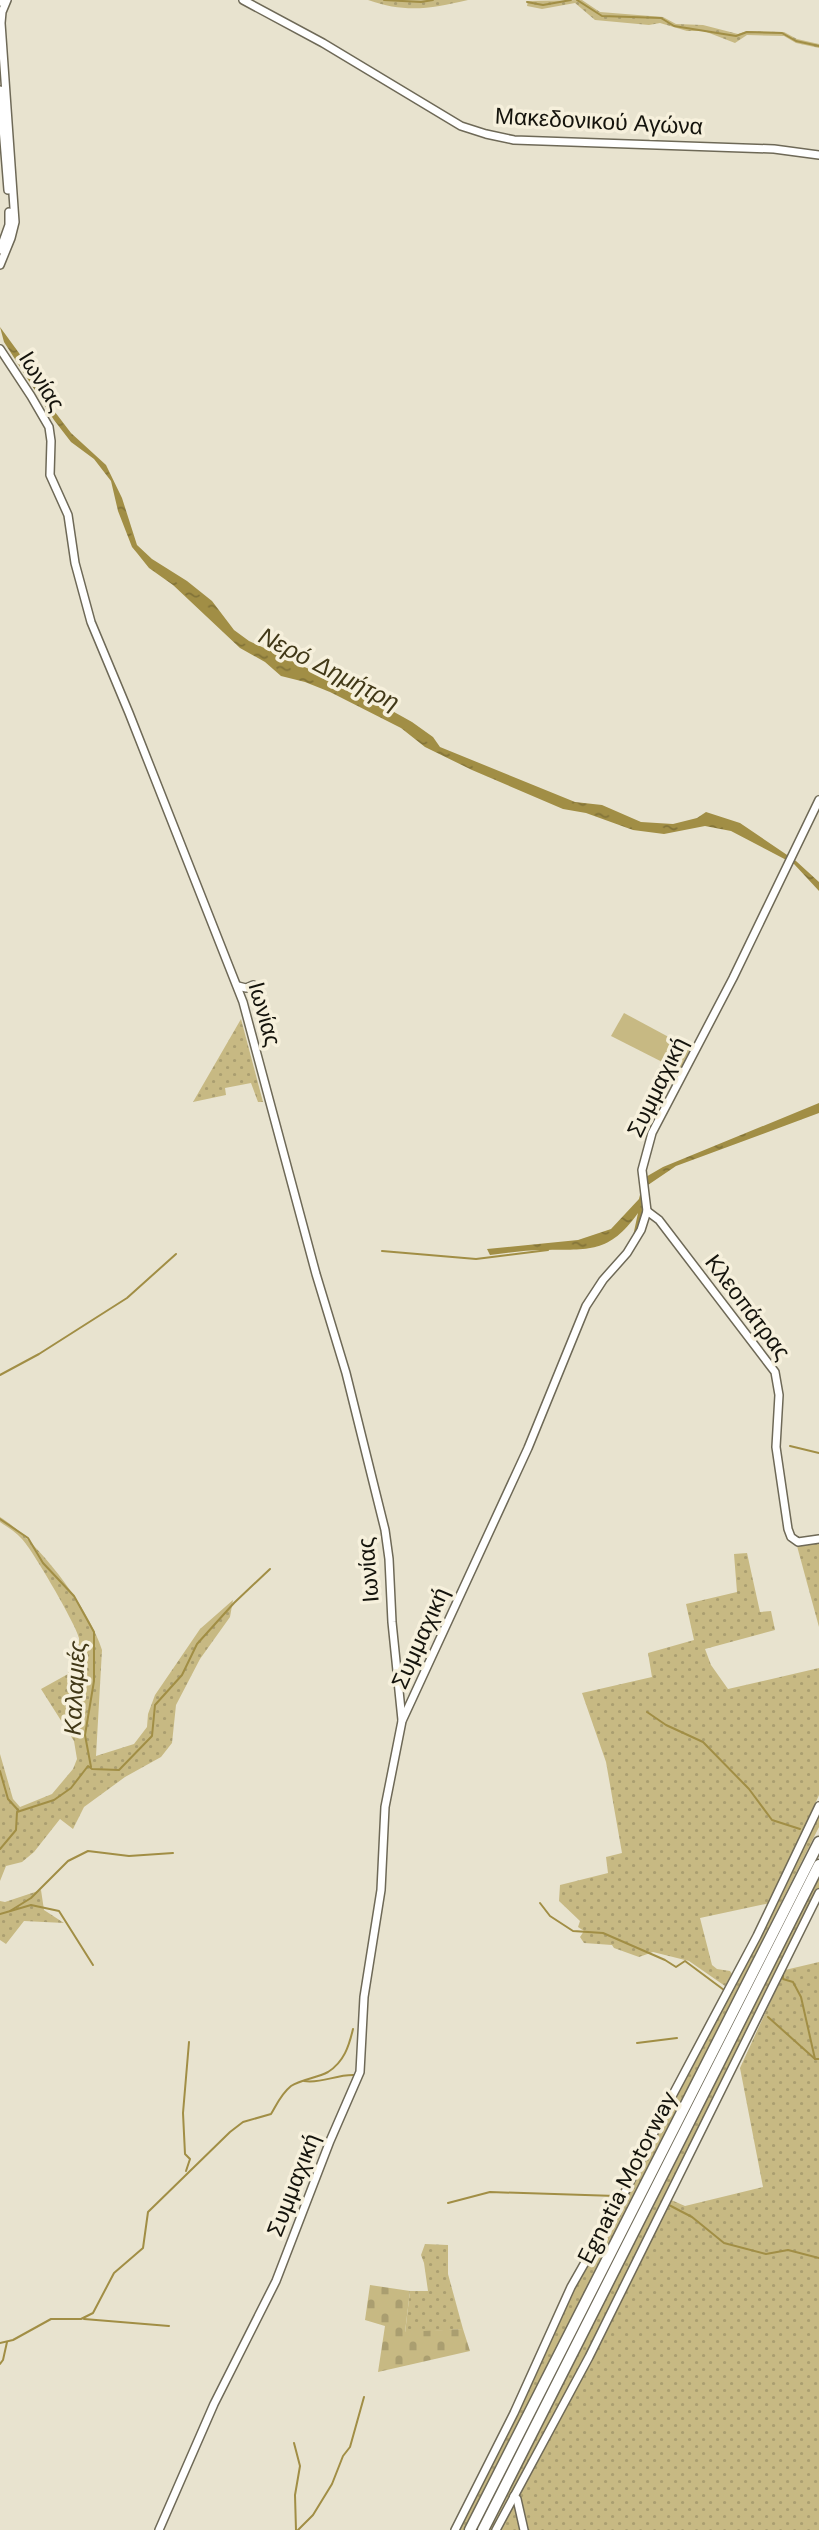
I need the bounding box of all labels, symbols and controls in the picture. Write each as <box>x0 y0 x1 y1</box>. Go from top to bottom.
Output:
street label: Μακεδονικού Αγώνα <box>494 101 704 141</box>
street label: Ιωνίας <box>12 345 72 417</box>
water label: Νερό Δημήτρη <box>254 620 405 717</box>
street label: Ιωνίας <box>242 978 288 1050</box>
street label: Συμμαχική <box>620 1032 694 1142</box>
street label: Κλεοπάτρας <box>699 1248 797 1366</box>
street label: Ιωνίας <box>350 1536 386 1604</box>
street label: Συμμαχική <box>384 1583 456 1693</box>
water label: Καλαμιές <box>57 1640 92 1736</box>
street label: Egnatia Motorway <box>571 2085 684 2268</box>
street label: Συμμαχική <box>260 2129 326 2241</box>

